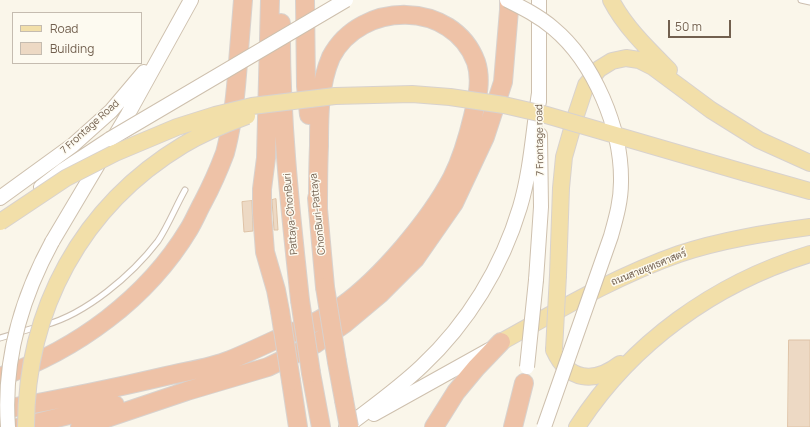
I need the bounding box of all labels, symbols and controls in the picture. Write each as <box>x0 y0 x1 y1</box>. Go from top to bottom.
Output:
legend <box>12 12 142 64</box>
scale bar <box>670 12 733 38</box>
text: 50 m <box>675 18 702 35</box>
text: Road <box>50 20 78 37</box>
text: Building <box>50 40 94 57</box>
street label: 7 Frontage Road <box>58 98 122 156</box>
street label: 7 Frontage road <box>533 104 547 176</box>
street label: Pattaya-ChonBuri <box>281 173 301 255</box>
street label: ChonBuri-Pattaya <box>308 173 328 255</box>
street label: ถนนสายยุทธศาสตร์ <box>610 247 688 289</box>

